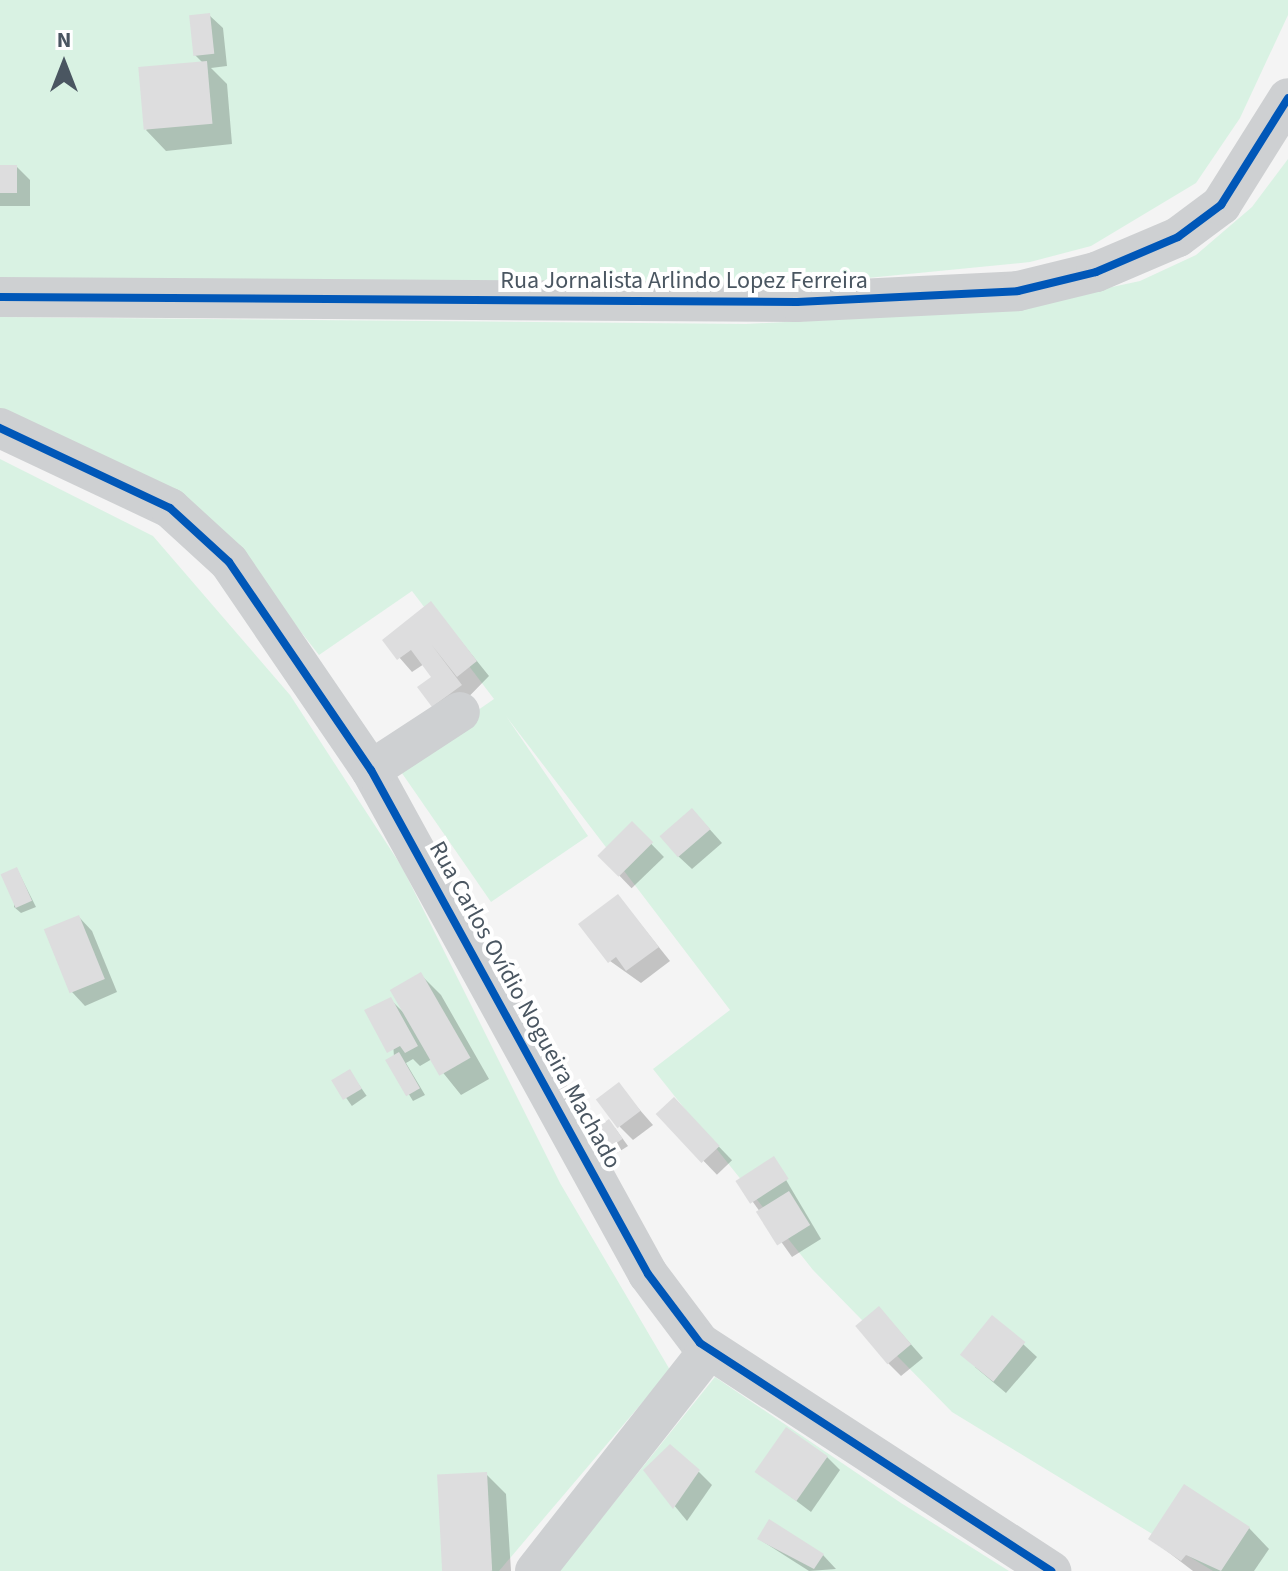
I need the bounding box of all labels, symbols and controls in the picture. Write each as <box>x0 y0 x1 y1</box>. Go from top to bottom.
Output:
north arrow <box>24 24 104 104</box>
text: N <box>57 24 71 56</box>
street label: Rua Jornalista Arlindo Lopez Ferreira <box>500 267 868 295</box>
street label: Rua Carlos Ovídio Nogueira Machado <box>423 836 627 1174</box>

